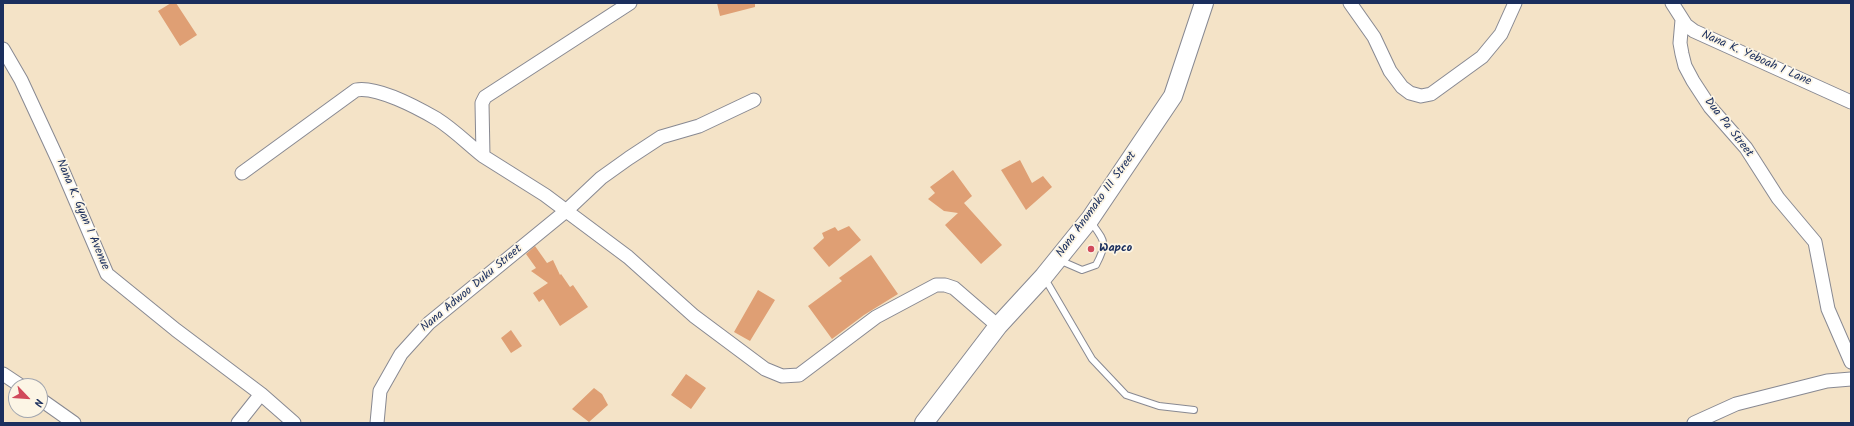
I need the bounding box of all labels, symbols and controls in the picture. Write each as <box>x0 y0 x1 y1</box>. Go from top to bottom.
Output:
street label: Nana K. Yeboah 1 Lane <box>1699 28 1813 90</box>
street label: Dua Pa Street <box>1700 95 1756 161</box>
street label: Nana Anomako III Street <box>1054 149 1140 261</box>
street label: Nana K. Gyan I Avenue <box>52 157 112 273</box>
street label: Nana Adwoo Duku Street <box>418 242 526 336</box>
place label: Wapco <box>1099 242 1132 256</box>
marker: Wapco <box>1086 244 1096 254</box>
north arrow <box>8 378 48 418</box>
text: N <box>28 396 48 410</box>

